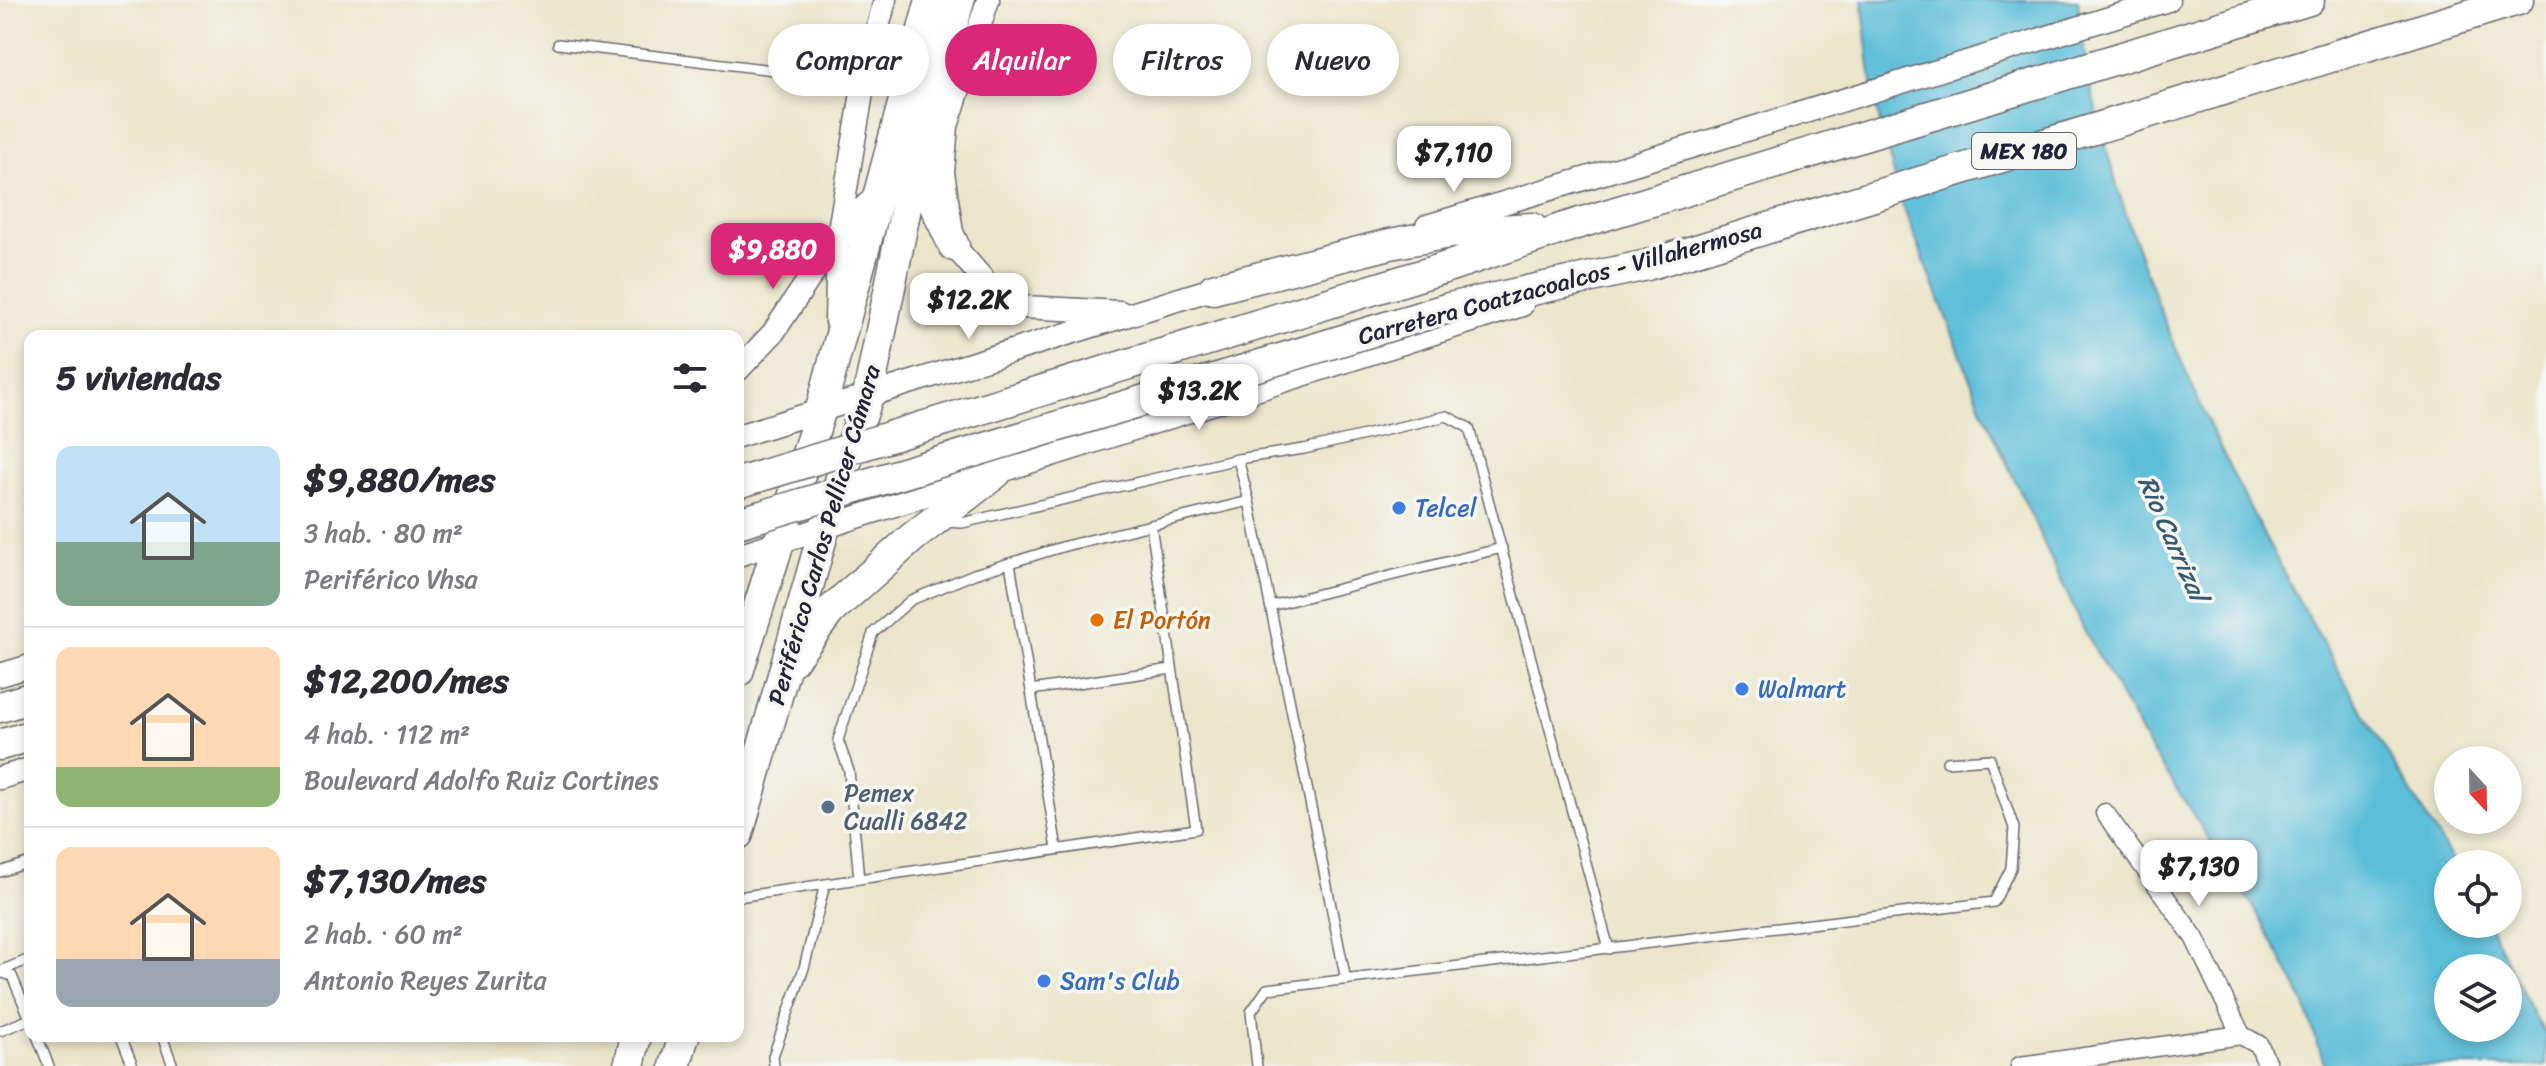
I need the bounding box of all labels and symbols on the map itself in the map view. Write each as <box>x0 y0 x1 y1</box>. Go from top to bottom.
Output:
pin: $7,110 <box>1389 126 1519 194</box>
road number: MEX 180 <box>1972 133 2076 169</box>
street label: Carretera Coatzacoalcos - Villahermosa <box>1353 209 1767 357</box>
pin: $9,880 <box>708 223 838 291</box>
pin: $12.2K <box>904 273 1034 341</box>
street label: Periférico Carlos Pellicer Cámara <box>755 359 893 710</box>
pin: $13.2K <box>1134 364 1264 432</box>
water label: Rio Carrizal <box>2125 468 2223 613</box>
place label: Telcel <box>1415 487 1478 529</box>
marker: Telcel <box>1390 499 1408 517</box>
place label: El Portón <box>1113 599 1211 641</box>
marker: El Portón <box>1088 611 1106 629</box>
place label: Walmart <box>1758 668 1846 710</box>
marker: Walmart <box>1733 680 1751 698</box>
north arrow <box>2434 746 2522 834</box>
place label: Pemex Cualli 6842 <box>844 772 968 842</box>
marker: Pemex Cualli 6842 <box>819 798 837 816</box>
pin: $7,130 <box>2134 840 2264 908</box>
place label: Sam's Club <box>1060 960 1180 1002</box>
marker: Sam's Club <box>1035 972 1053 990</box>

